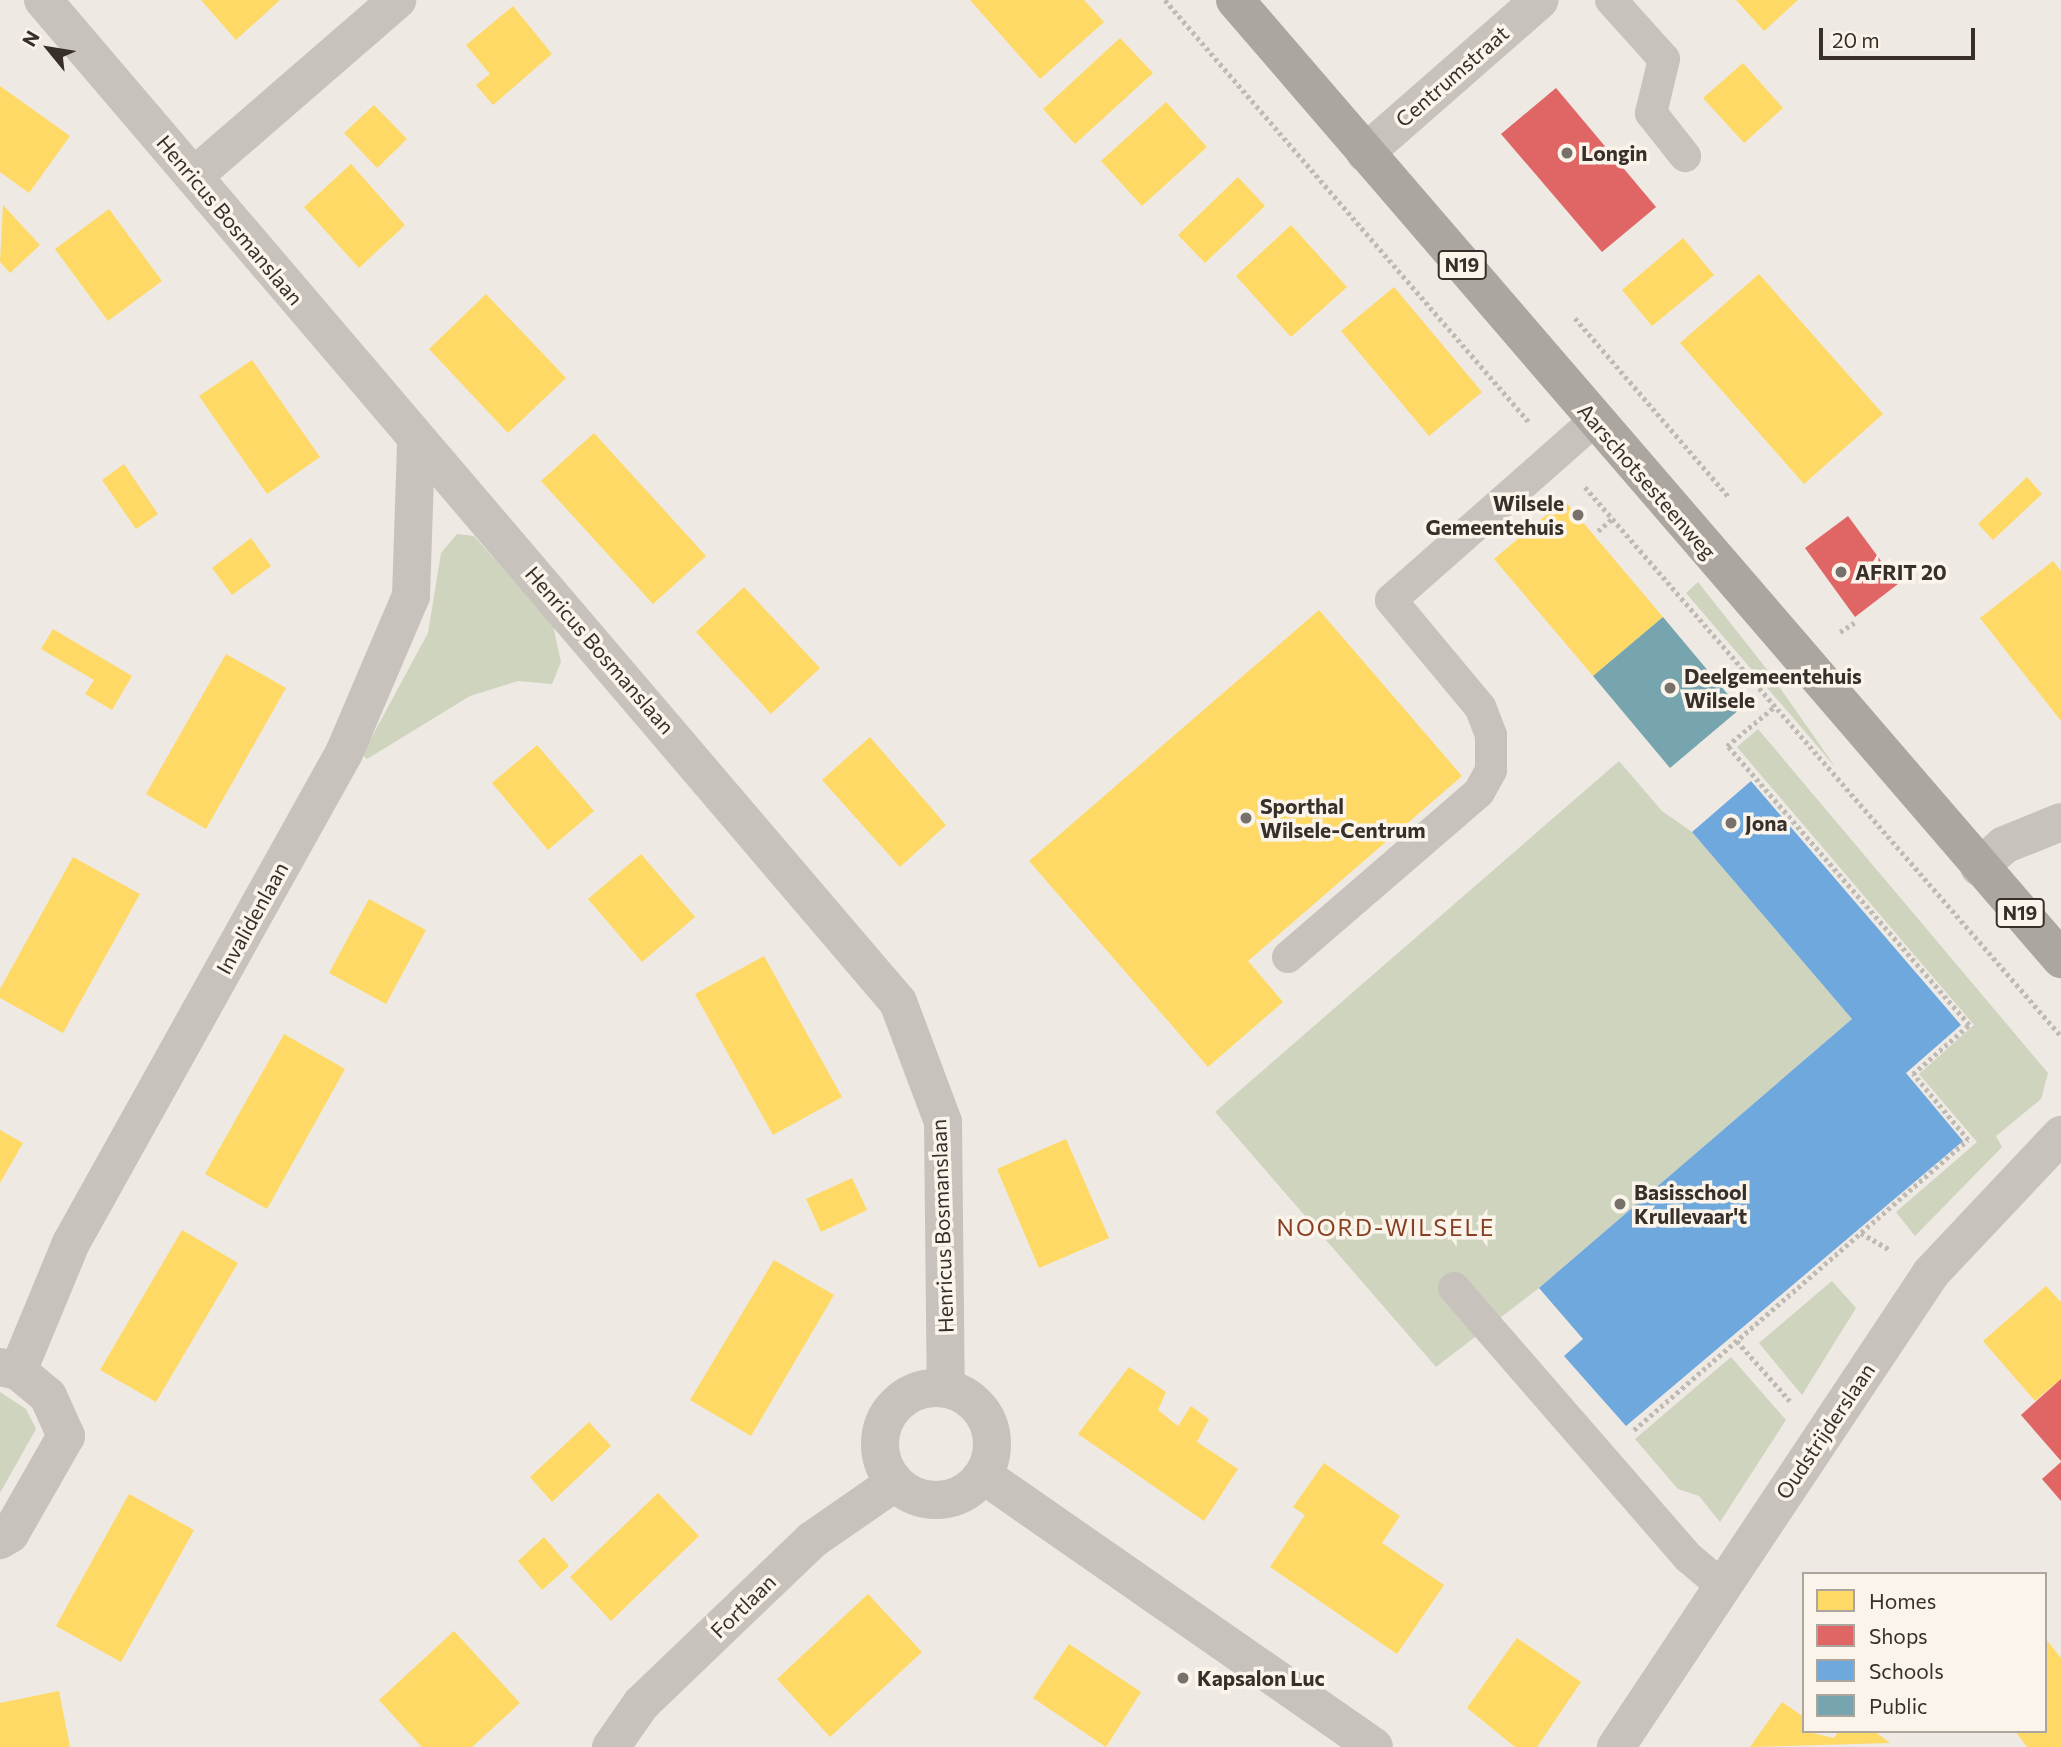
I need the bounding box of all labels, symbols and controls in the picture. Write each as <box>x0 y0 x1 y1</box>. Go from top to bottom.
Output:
north arrow <box>14 14 84 84</box>
scale bar <box>1823 14 1979 58</box>
street label: Centrumstraat <box>1390 20 1514 132</box>
text: N <box>17 26 44 50</box>
text: 20 m <box>1832 27 1880 52</box>
street label: Henricus Bosmanslaan <box>152 130 308 310</box>
place label: Longin <box>1581 140 1647 166</box>
marker: Longin <box>1559 145 1575 161</box>
road number: N19 <box>1438 249 1486 280</box>
street label: Aarschotsesteenweg <box>1573 398 1721 564</box>
place label: Wilsele Gemeentehuis <box>1425 490 1564 540</box>
marker: Wilsele Gemeentehuis <box>1570 507 1586 523</box>
place label: AFRIT 20 <box>1855 559 1947 585</box>
street label: Henricus Bosmanslaan <box>520 561 680 739</box>
marker: AFRIT 20 <box>1833 564 1849 580</box>
place label: Deelgemeentehuis Wilsele <box>1684 663 1862 713</box>
marker: Deelgemeentehuis Wilsele <box>1662 680 1678 696</box>
place label: Sporthal Wilsele-Centrum <box>1260 793 1426 843</box>
marker: Sporthal Wilsele-Centrum <box>1238 810 1254 826</box>
place label: Jona <box>1745 810 1787 836</box>
marker: Jona <box>1723 815 1739 831</box>
street label: Invalidenlaan <box>211 857 293 979</box>
road number: N19 <box>1996 897 2044 928</box>
street label: Henricus Bosmanslaan <box>926 1119 958 1333</box>
place label: Basisschool Krullevaar't <box>1634 1179 1747 1229</box>
marker: Basisschool Krullevaar't <box>1612 1196 1628 1212</box>
district label: NOORD-WILSELE <box>1278 1213 1494 1241</box>
street label: Oudstrijderslaan <box>1770 1358 1880 1504</box>
street label: Fortlaan <box>705 1569 781 1643</box>
legend <box>1802 1572 2047 1733</box>
text: Homes <box>1869 1588 1936 1613</box>
text: Shops <box>1869 1623 1928 1648</box>
text: Schools <box>1869 1658 1944 1683</box>
place label: Kapsalon Luc <box>1197 1665 1325 1691</box>
marker: Kapsalon Luc <box>1175 1670 1191 1686</box>
text: Public <box>1869 1693 1927 1718</box>

